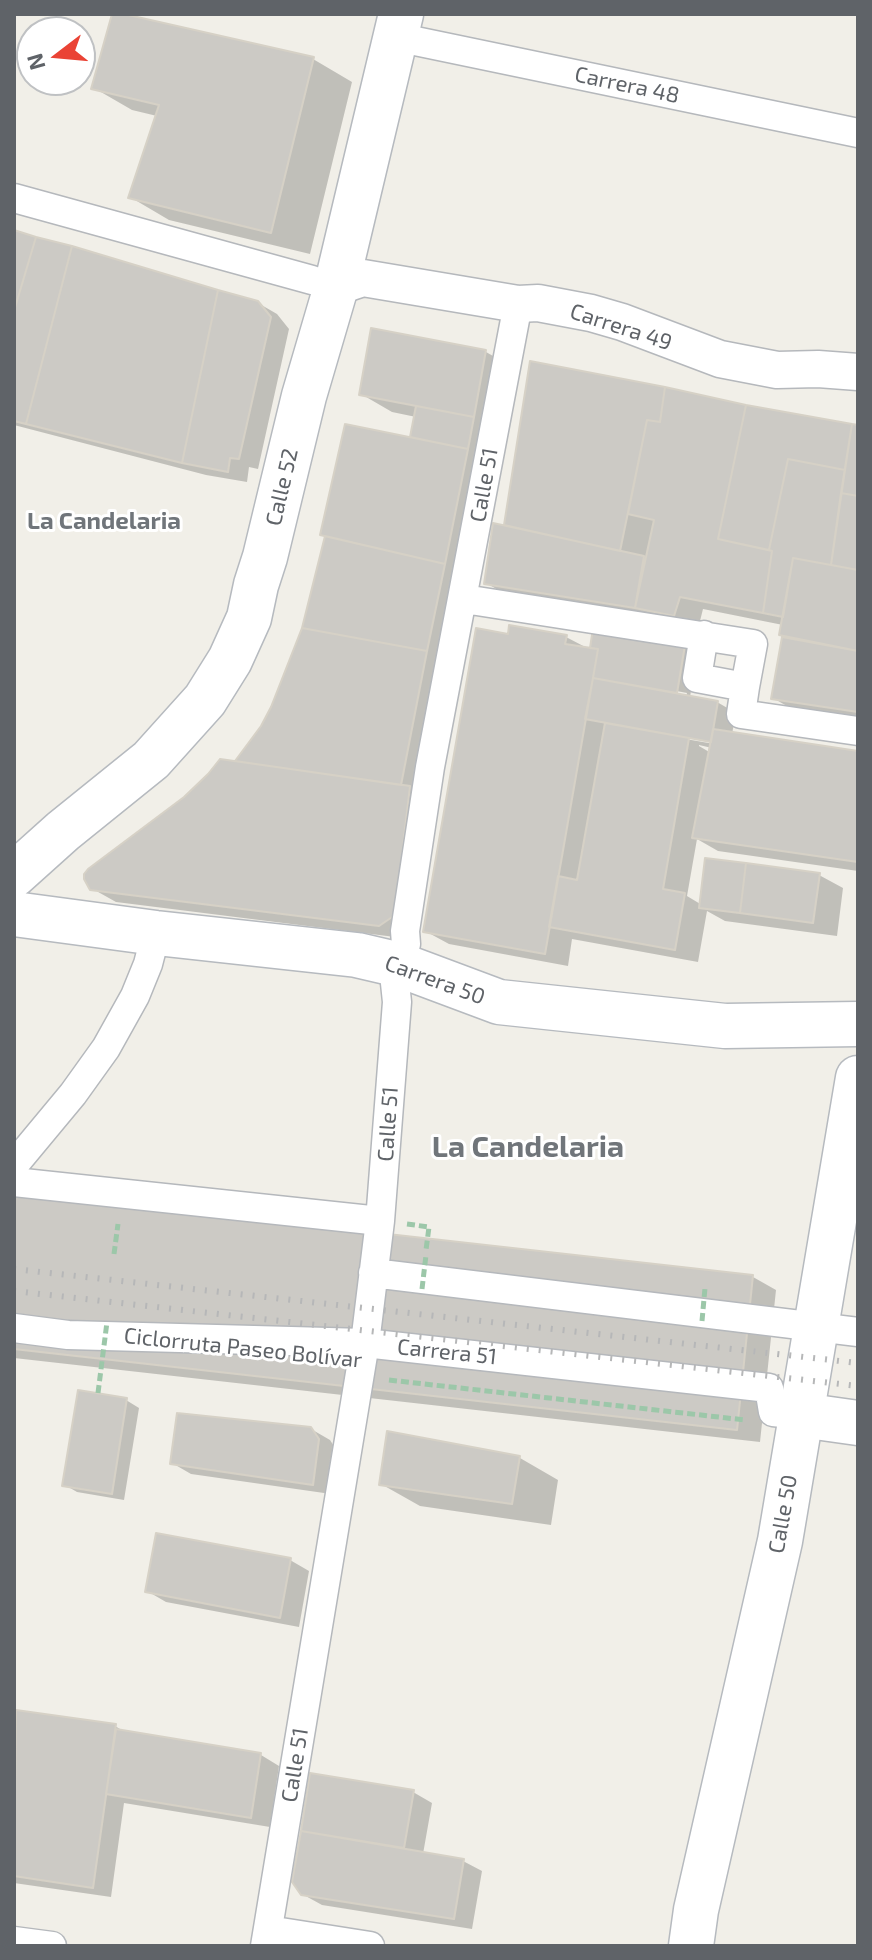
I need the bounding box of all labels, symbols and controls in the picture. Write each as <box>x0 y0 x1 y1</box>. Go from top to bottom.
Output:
north arrow <box>16 16 96 96</box>
text: N <box>20 51 50 73</box>
street label: Carrera 48 <box>572 61 682 109</box>
street label: Carrera 49 <box>567 298 675 356</box>
street label: Calle 52 <box>260 446 304 528</box>
street label: Calle 51 <box>464 446 504 524</box>
district label: La Candelaria <box>27 507 181 535</box>
street label: Carrera 50 <box>381 950 489 1010</box>
street label: Calle 51 <box>372 1086 404 1162</box>
district label: La Candelaria <box>432 1129 624 1165</box>
street label: Ciclorruta Paseo Bolívar <box>123 1322 363 1374</box>
street label: Carrera 51 <box>396 1334 498 1370</box>
street label: Calle 50 <box>763 1473 803 1555</box>
street label: Calle 51 <box>276 1726 314 1804</box>

